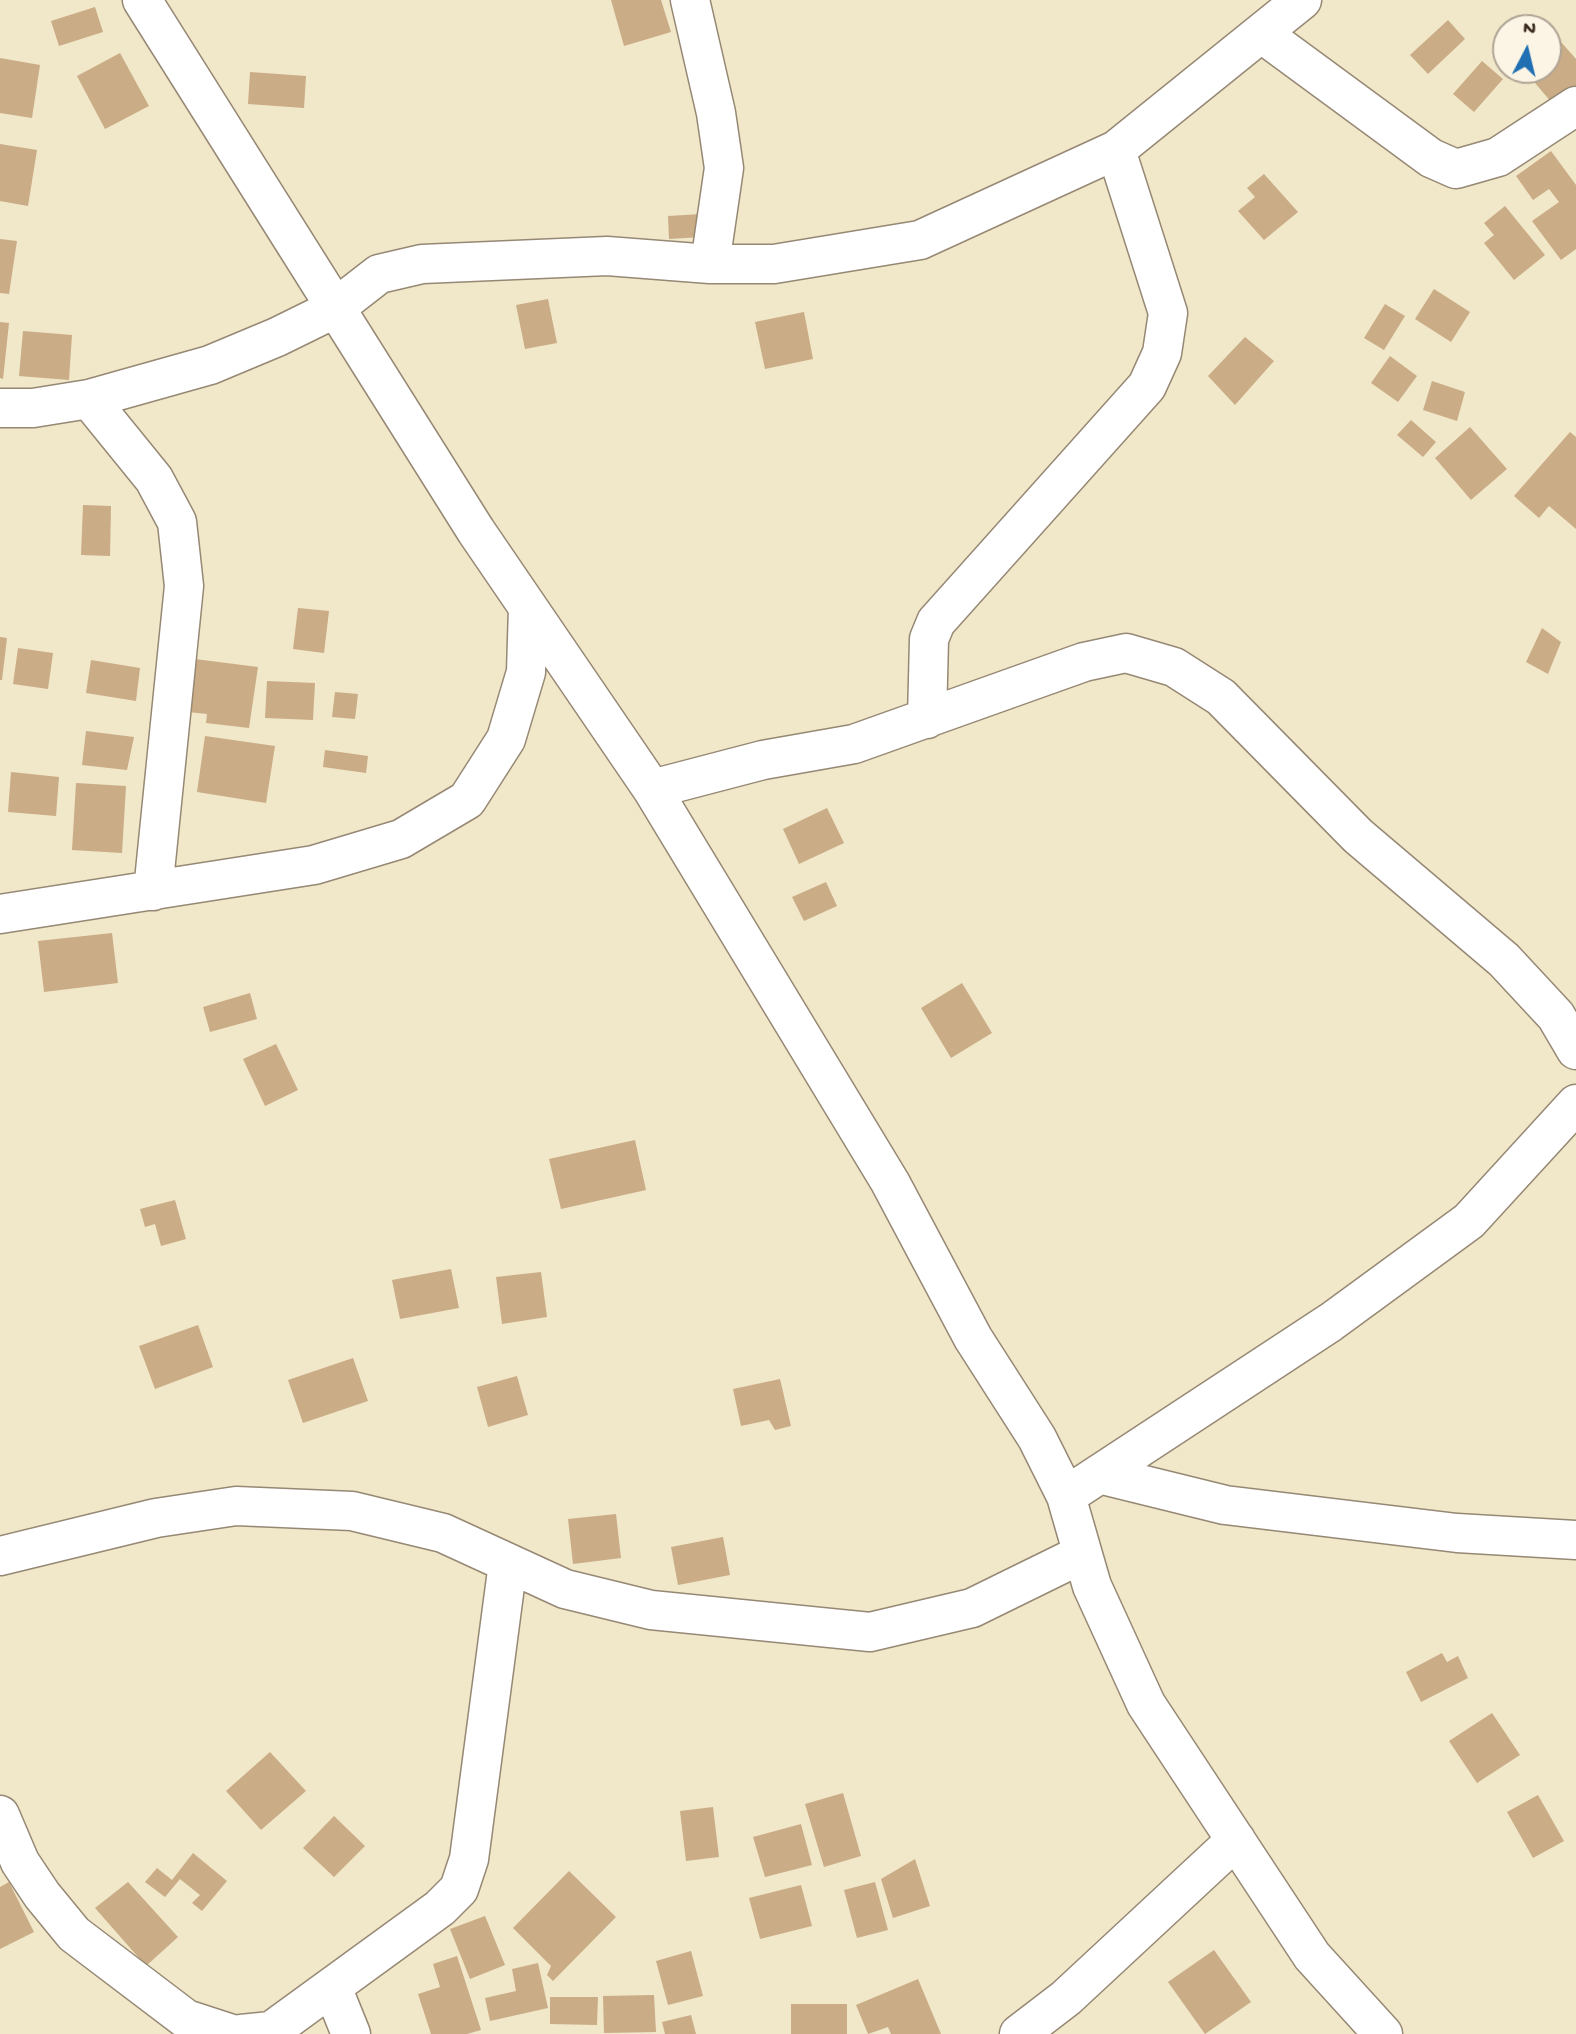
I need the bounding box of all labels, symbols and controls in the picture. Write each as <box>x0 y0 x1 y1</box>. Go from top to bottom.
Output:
north arrow <box>1492 14 1562 84</box>
text: N <box>1522 17 1537 42</box>

